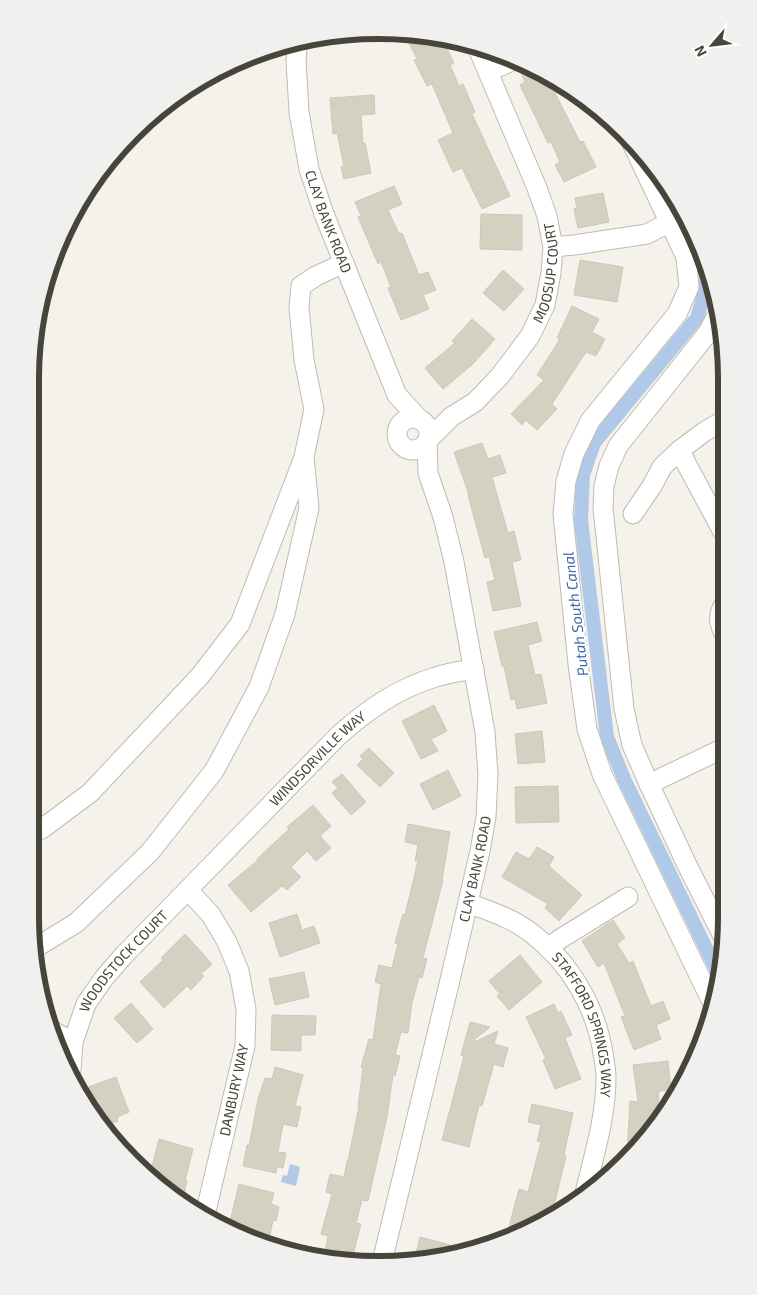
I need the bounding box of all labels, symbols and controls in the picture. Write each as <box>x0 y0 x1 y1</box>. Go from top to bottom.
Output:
north arrow <box>687 20 737 70</box>
text: N <box>690 43 710 60</box>
street label: CLAY BANK ROAD <box>302 168 356 275</box>
street label: MOOSUP COURT <box>529 221 561 326</box>
water label: Putah South Canal <box>558 551 592 677</box>
street label: WINDSORVILLE WAY <box>265 707 369 809</box>
street label: CLAY BANK ROAD <box>455 814 494 924</box>
street label: WOODSTOCK COURT <box>75 906 171 1014</box>
street label: STAFFORD SPRINGS WAY <box>549 948 615 1098</box>
street label: DANBURY WAY <box>215 1042 252 1138</box>

